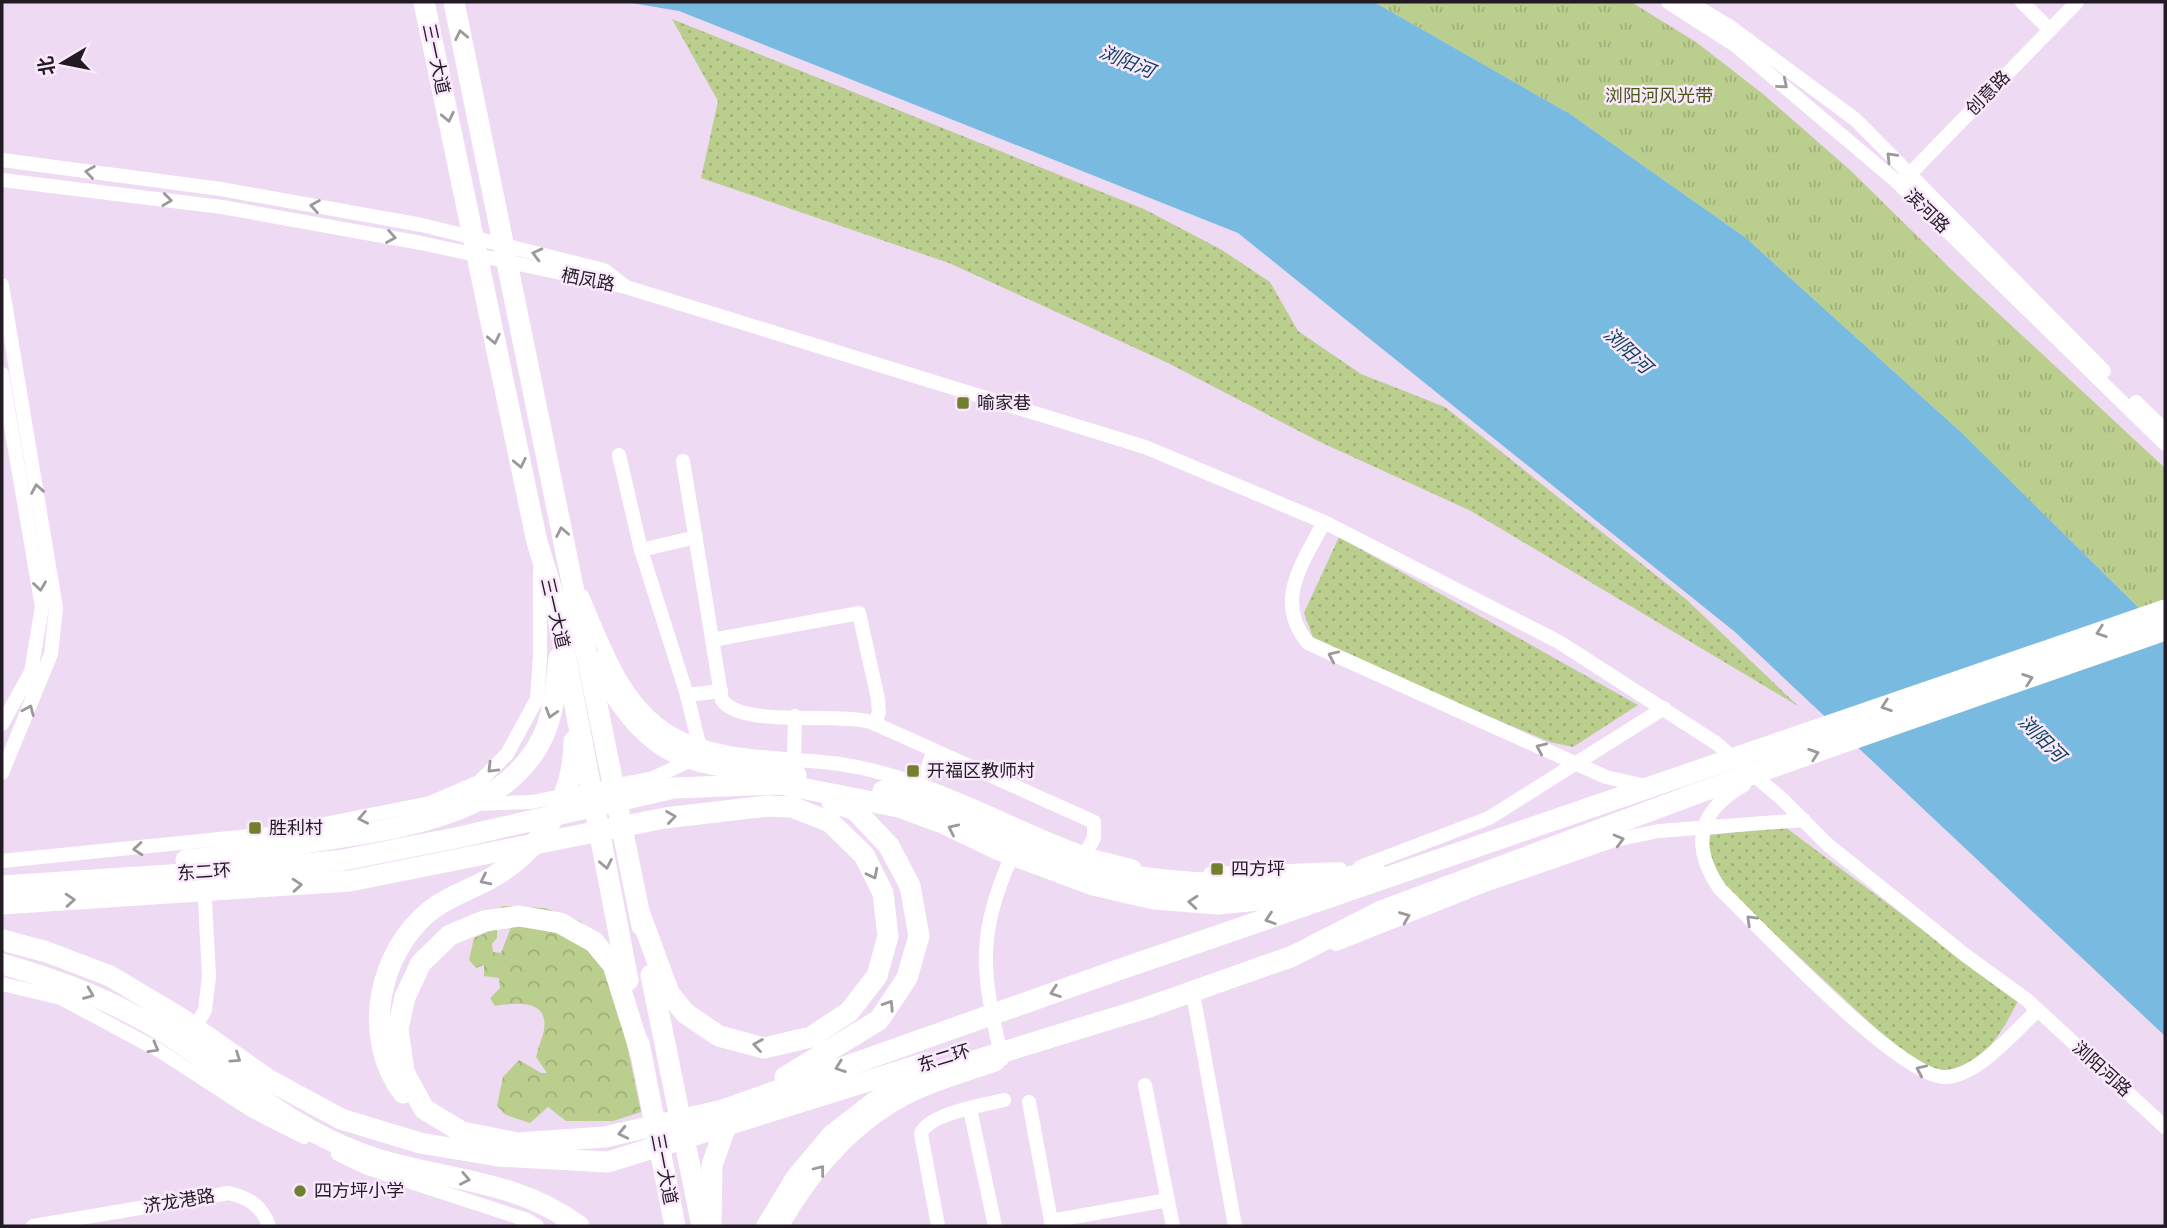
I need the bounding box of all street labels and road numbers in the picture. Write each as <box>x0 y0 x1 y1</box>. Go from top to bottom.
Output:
street label: 三一大道 <box>419 21 454 96</box>
street label: 创意路 <box>1961 66 2014 119</box>
street label: 滨河路 <box>1901 184 1954 237</box>
street label: 栖凤路 <box>560 264 617 295</box>
street label: 三一大道 <box>537 575 574 650</box>
street label: 东二环 <box>176 859 232 884</box>
street label: 浏阳河路 <box>2069 1037 2136 1101</box>
street label: 东二环 <box>915 1040 973 1075</box>
street label: 三一大道 <box>647 1132 682 1206</box>
street label: 济龙港路 <box>142 1185 216 1217</box>

